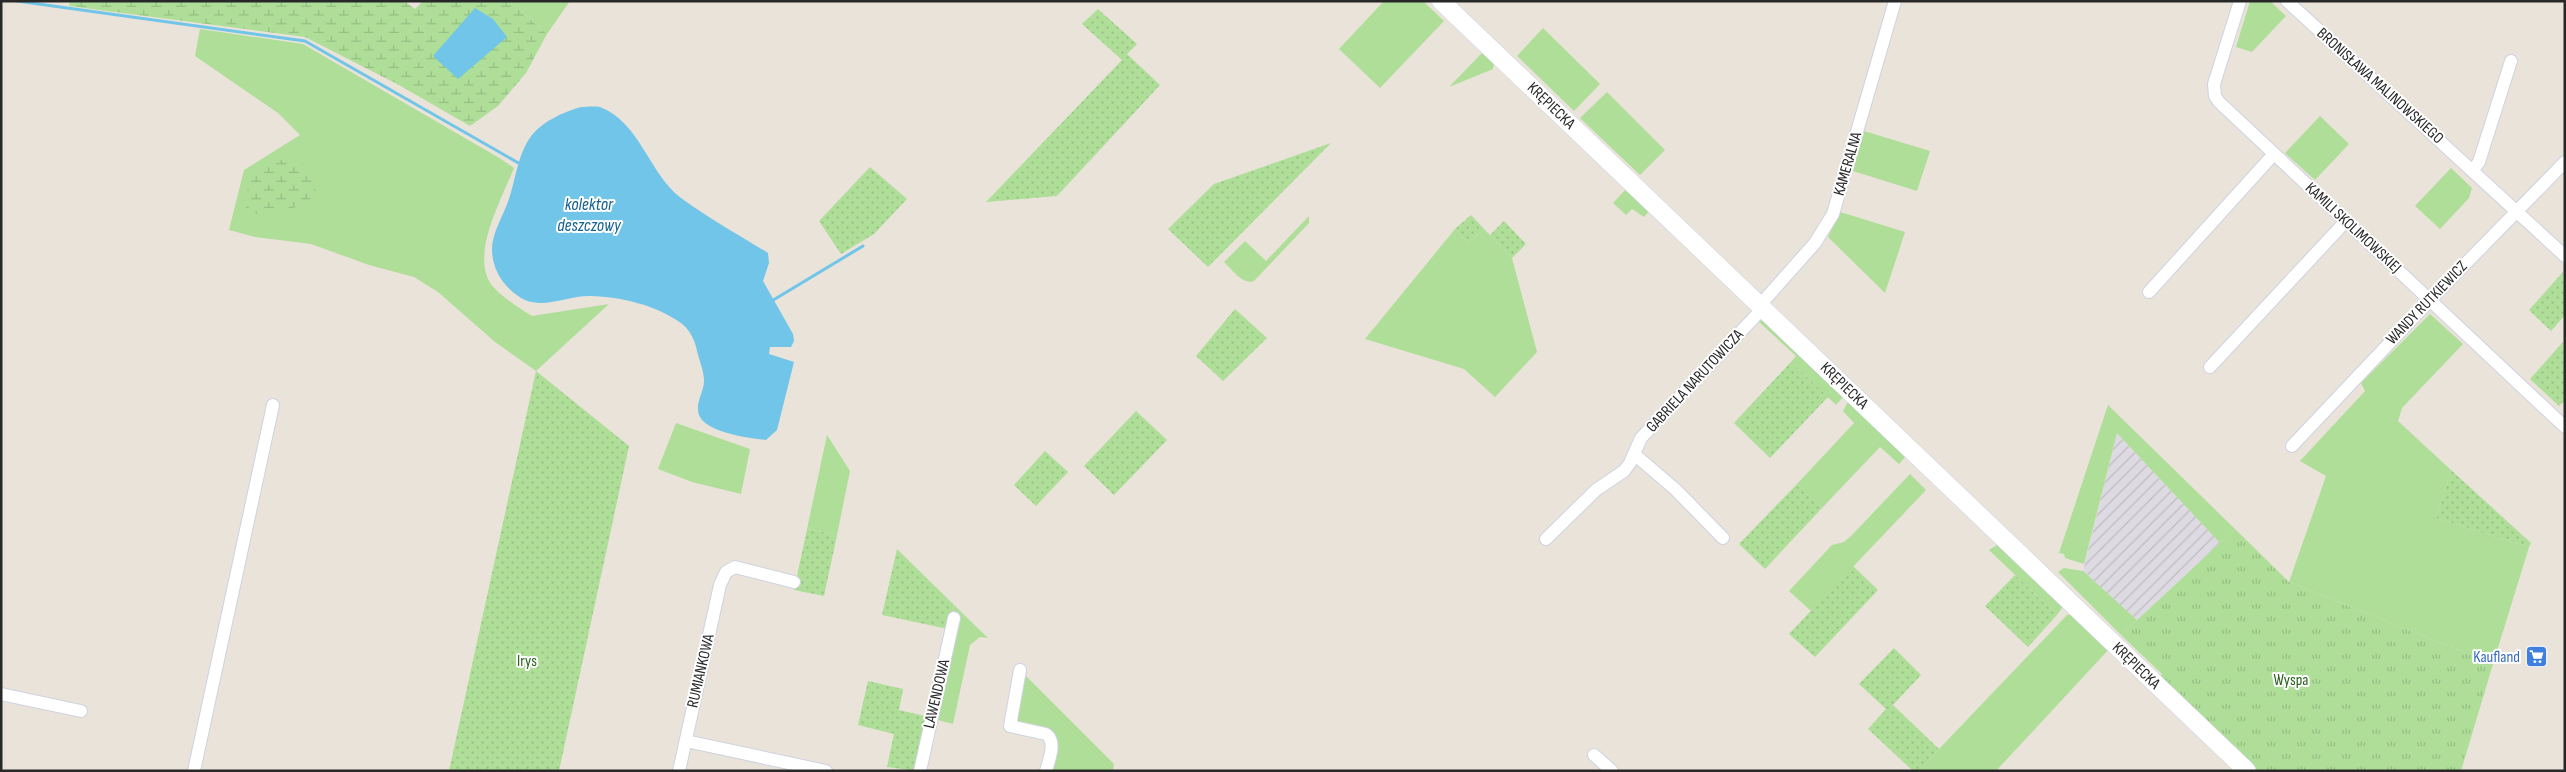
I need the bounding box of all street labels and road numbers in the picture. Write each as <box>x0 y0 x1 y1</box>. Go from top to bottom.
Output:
street label: BRONISŁAWA MALINOWSKIEGO <box>2313 24 2447 148</box>
street label: KRĘPIECKA <box>1523 79 1579 134</box>
street label: KAMERALNA <box>1830 130 1866 198</box>
street label: KAMILI SKOLIMOWSKIEJ <box>2301 179 2405 277</box>
street label: WANDY RUTKIEWICZ <box>2382 257 2472 349</box>
street label: GABRIELA NARUTOWICZA <box>1642 325 1748 436</box>
street label: KRĘPIECKA <box>1816 359 1872 414</box>
street label: RUMIANKOWA <box>683 632 719 710</box>
street label: KRĘPIECKA <box>2108 639 2164 694</box>
street label: LAWENDOWA <box>920 657 954 730</box>

